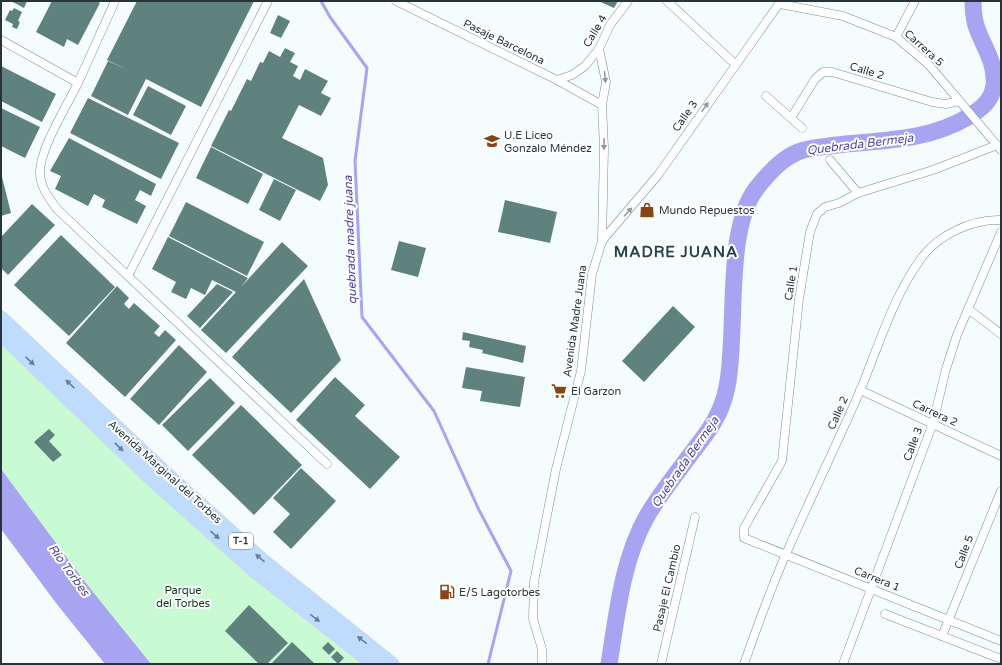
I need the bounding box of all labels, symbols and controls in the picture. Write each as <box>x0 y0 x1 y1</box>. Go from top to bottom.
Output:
street label: Calle 4 <box>580 12 610 49</box>
street label: Pasaje Barcelona <box>461 17 547 67</box>
street label: Carrera 5 <box>902 27 946 69</box>
street label: Calle 2 <box>848 60 886 82</box>
one-way arrow <box>601 71 608 83</box>
street label: Calle 3 <box>670 98 700 134</box>
one-way arrow <box>701 102 709 112</box>
place label: U.E Liceo Gonzalo Méndez <box>504 129 592 155</box>
water label: Quebrada Bermeja <box>806 130 914 157</box>
school or university icon: U.E Liceo Gonzalo Méndez <box>483 132 501 150</box>
one-way arrow <box>601 138 607 151</box>
water label: quebrada madre juana <box>341 175 359 305</box>
shop icon: Mundo Repuestos <box>638 201 656 219</box>
place label: Mundo Repuestos <box>659 204 755 217</box>
one-way arrow <box>623 206 632 217</box>
district label: MADRE JUANA <box>614 243 738 261</box>
street label: Avenida Madre Juana <box>561 264 589 378</box>
street label: Calle 1 <box>782 265 800 301</box>
one-way arrow <box>25 356 35 366</box>
one-way arrow <box>65 379 75 388</box>
supermarket icon: El Garzon <box>550 382 568 400</box>
place label: El Garzon <box>571 385 621 398</box>
street label: Calle 2 <box>825 394 851 432</box>
street label: Carrera 2 <box>910 397 960 429</box>
water label: Quebrada Bermeja <box>648 414 722 510</box>
street label: Avenida Marginal del Torbes <box>106 418 224 526</box>
street label: Calle 3 <box>901 425 925 463</box>
one-way arrow <box>114 442 124 452</box>
one-way arrow <box>210 530 220 540</box>
road number: T-1 <box>229 533 253 549</box>
street label: Calle 5 <box>952 533 976 571</box>
water label: Río Torbes <box>46 541 93 600</box>
street label: Pasaje El Cambio <box>651 543 683 633</box>
one-way arrow <box>255 554 266 563</box>
street label: Carrera 1 <box>852 564 902 594</box>
fuel station icon: E/S Lagotorbes <box>438 583 456 601</box>
park label: Parque del Torbes <box>156 584 210 610</box>
place label: E/S Lagotorbes <box>459 586 540 599</box>
one-way arrow <box>310 613 321 622</box>
one-way arrow <box>356 635 367 644</box>

